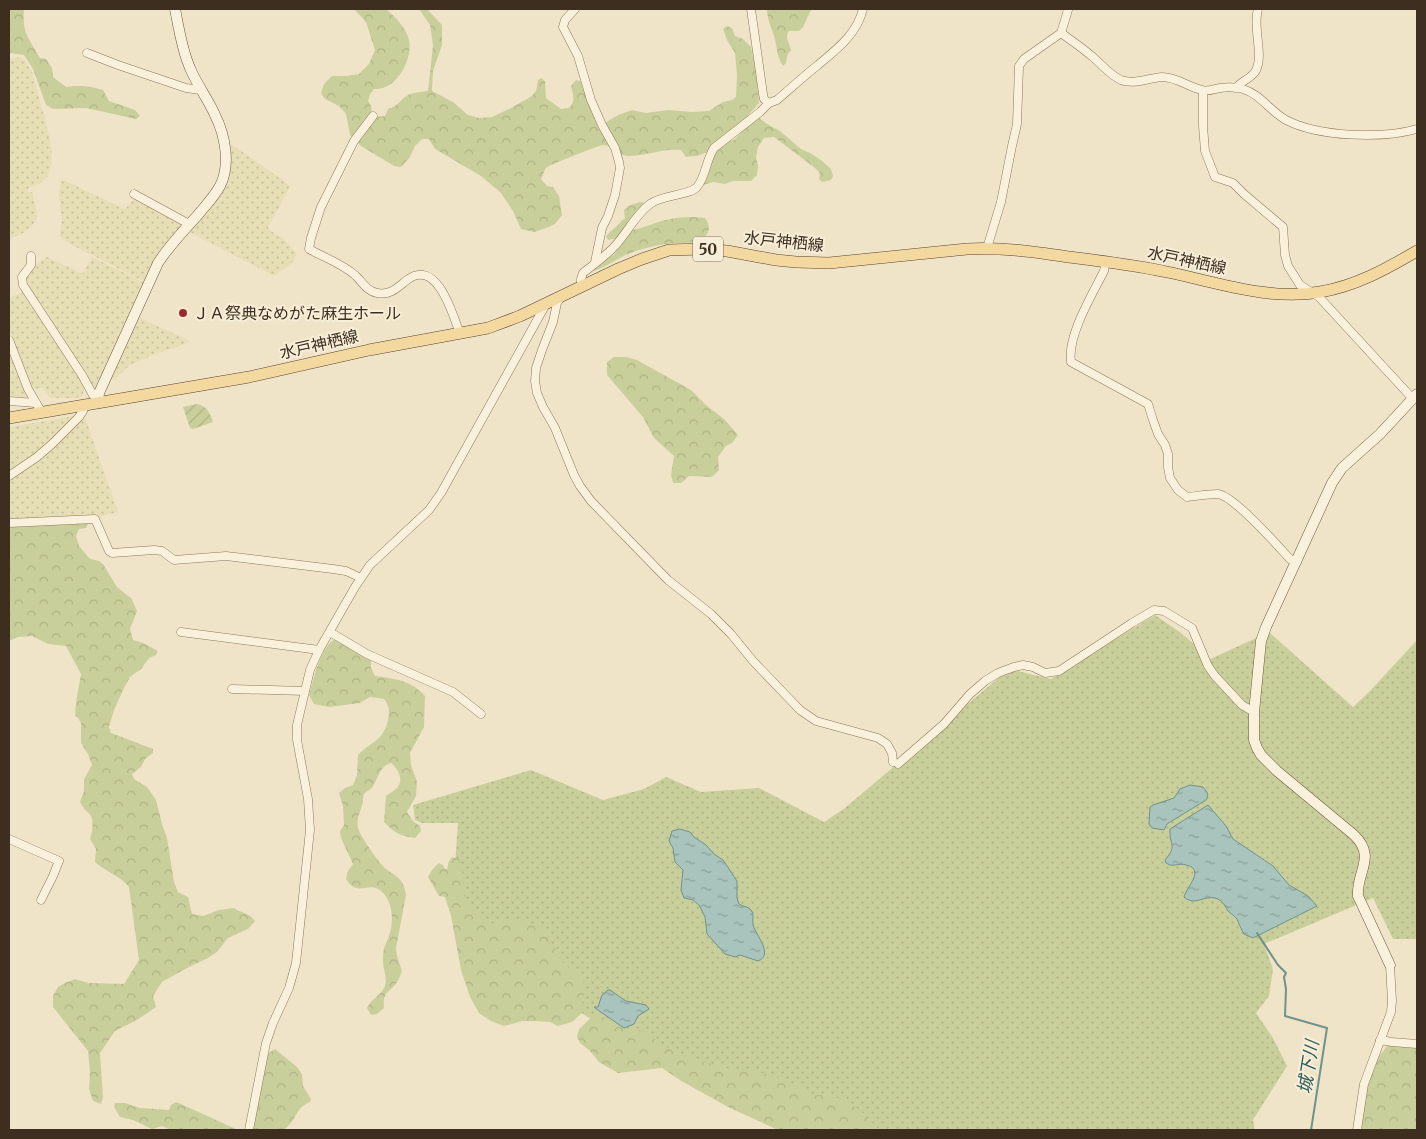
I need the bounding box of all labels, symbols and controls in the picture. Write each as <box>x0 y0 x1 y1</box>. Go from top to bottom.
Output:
street label: 水戸神栖線 <box>743 227 825 255</box>
road number: 50 <box>693 236 723 262</box>
street label: 水戸神栖線 <box>1146 242 1228 278</box>
place label: ＪＡ祭典なめがた麻生ホール <box>193 303 401 323</box>
marker: ＪＡ祭典なめがた麻生ホール <box>177 307 189 319</box>
street label: 水戸神栖線 <box>278 325 360 363</box>
water label: 城下川 <box>1292 1037 1324 1095</box>

